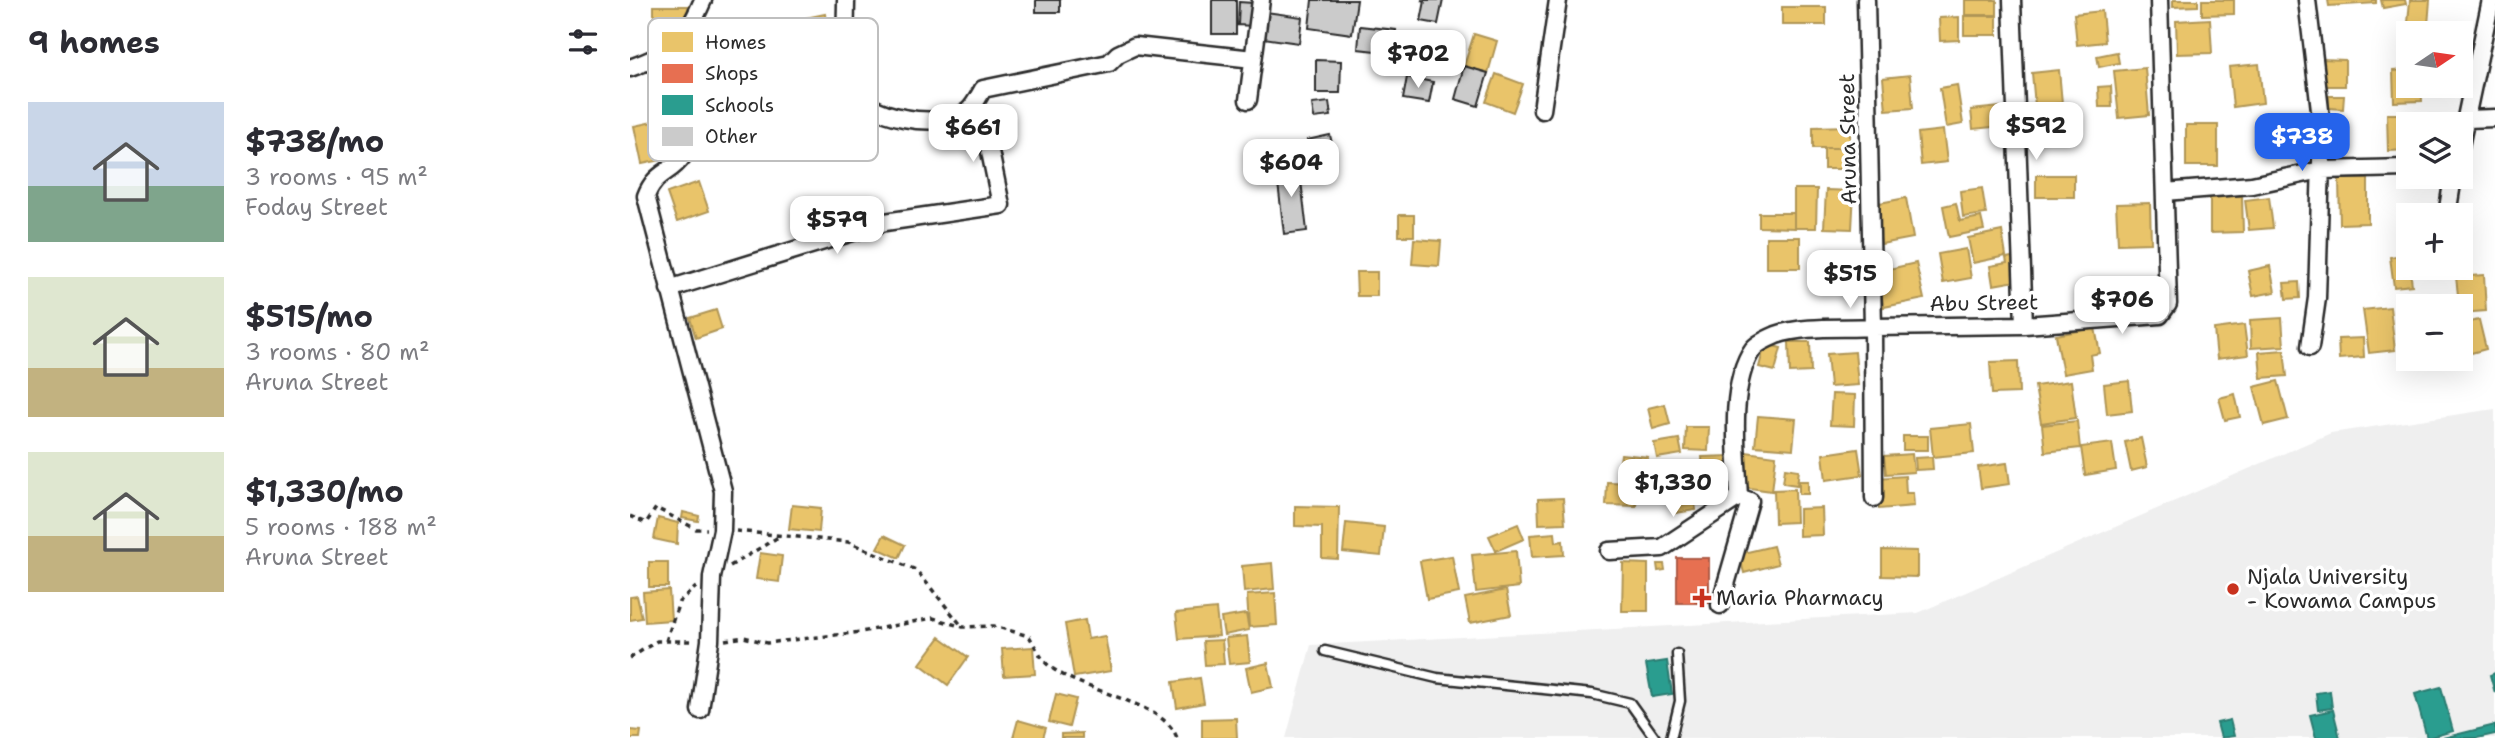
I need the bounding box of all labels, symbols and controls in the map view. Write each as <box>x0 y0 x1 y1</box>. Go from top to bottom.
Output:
legend <box>648 18 878 161</box>
north arrow <box>2396 21 2473 98</box>
map controls <box>2396 21 2473 371</box>
text: 9 homes <box>28 22 160 63</box>
icon: filters <box>564 23 602 61</box>
text: Homes <box>705 30 766 55</box>
pin: $702 <box>1377 31 1459 90</box>
text: $702 <box>1387 38 1449 68</box>
text: Shops <box>705 61 759 86</box>
street label: Aruna Street <box>1833 73 1863 205</box>
text: Schools <box>705 93 774 118</box>
pin: $592 <box>1995 102 2077 162</box>
pin: $661 <box>932 104 1014 164</box>
text: $592 <box>2005 110 2067 140</box>
text: $661 <box>945 112 1001 142</box>
button: layers <box>2396 112 2473 189</box>
pin: $738 <box>2261 114 2343 173</box>
text: $738/mo <box>245 121 384 162</box>
text: $738 <box>2271 121 2333 151</box>
text: Other <box>705 124 758 149</box>
icon: home <box>84 130 168 214</box>
pin: $604 <box>1250 140 1332 199</box>
text: $604 <box>1259 147 1323 177</box>
text: 3 rooms · 95 m² <box>245 162 428 192</box>
text: Foday Street <box>245 192 388 222</box>
pin: $579 <box>796 196 878 256</box>
button: + <box>2396 203 2473 280</box>
text: $579 <box>806 204 868 234</box>
pin: $515 <box>1809 250 1891 310</box>
text: $515 <box>1823 258 1877 288</box>
pin: $706 <box>2081 276 2163 336</box>
text: $706 <box>2090 284 2154 314</box>
street label: Abu Street <box>1929 288 2039 318</box>
button: − <box>2396 294 2473 371</box>
text: $515/mo <box>245 296 373 337</box>
icon: home <box>84 305 168 389</box>
text: 3 rooms · 80 m² <box>245 337 430 367</box>
text: Aruna Street <box>245 367 389 397</box>
pin: $1,330 <box>1616 460 1730 519</box>
text: $1,330 <box>1634 467 1712 497</box>
text: $1,330/mo <box>245 471 404 512</box>
icon: home <box>84 480 168 564</box>
text: 5 rooms · 188 m² <box>245 512 437 542</box>
text: Aruna Street <box>245 542 389 572</box>
place label: Njala University - Kowama Campus <box>2247 563 2436 615</box>
marker: Njala University - Kowama Campus <box>2225 581 2241 597</box>
place label: Maria Pharmacy <box>1716 584 1884 612</box>
marker: Maria Pharmacy <box>1694 590 1710 606</box>

